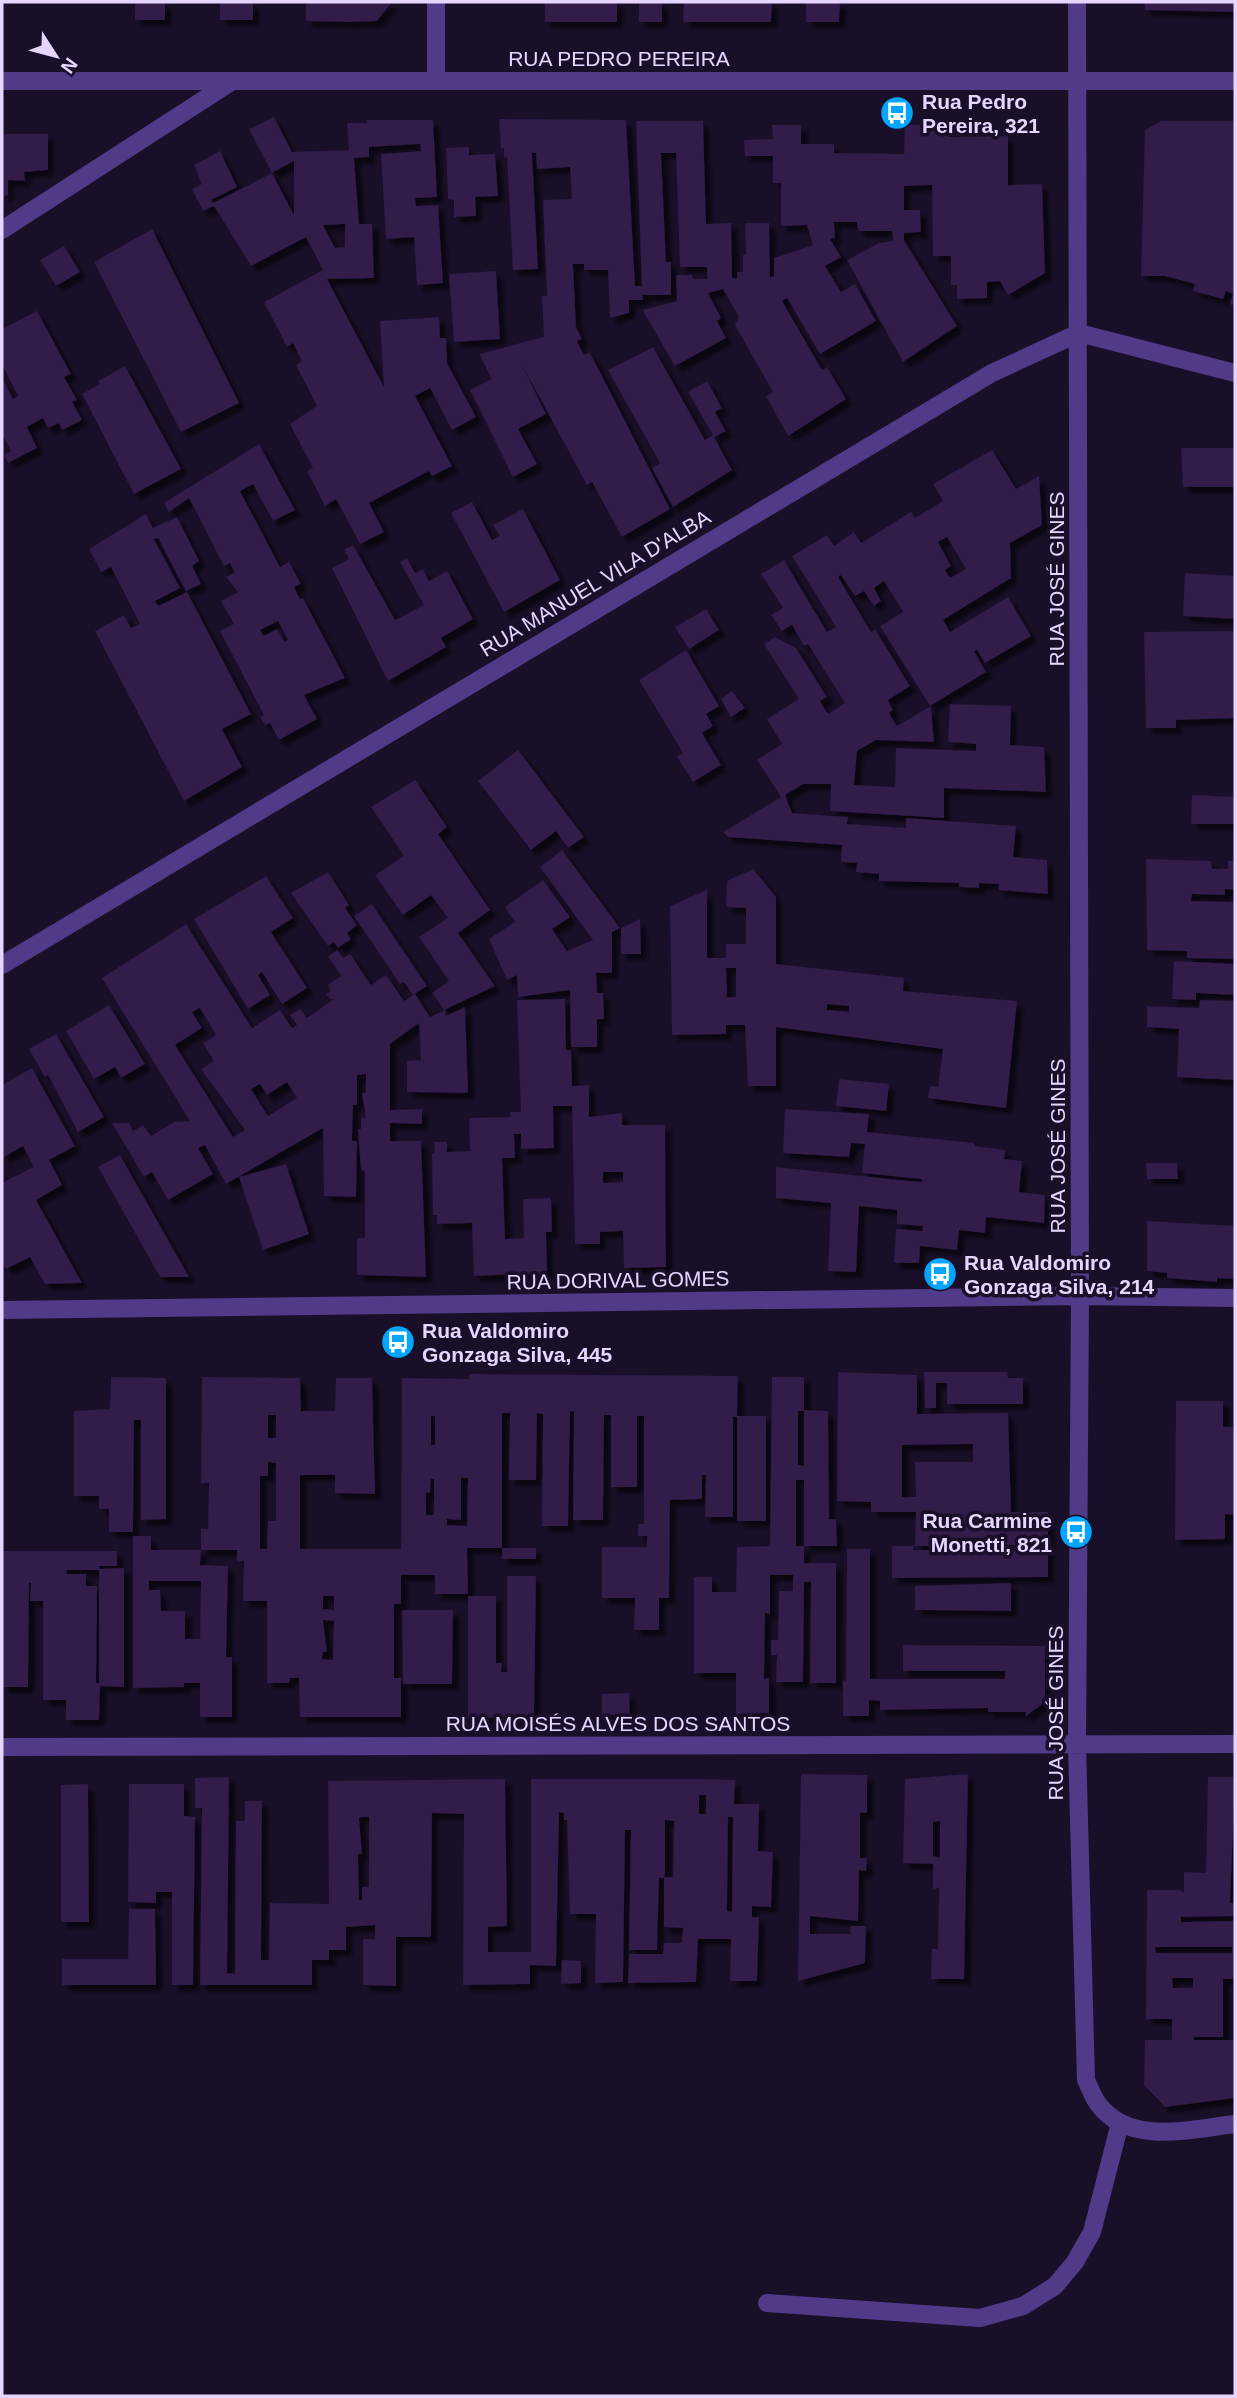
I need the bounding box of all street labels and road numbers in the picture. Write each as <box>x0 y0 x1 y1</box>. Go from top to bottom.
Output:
street label: RUA PEDRO PEREIRA <box>508 47 730 70</box>
street label: RUA JOSÉ GINES <box>1045 491 1068 667</box>
street label: RUA MANUEL VILA D'ALBA <box>476 505 714 661</box>
street label: RUA JOSÉ GINES <box>1046 1058 1069 1234</box>
street label: RUA DORIVAL GOMES <box>506 1267 730 1293</box>
street label: RUA JOSÉ GINES <box>1044 1625 1067 1801</box>
street label: RUA MOISÉS ALVES DOS SANTOS <box>446 1712 790 1735</box>

